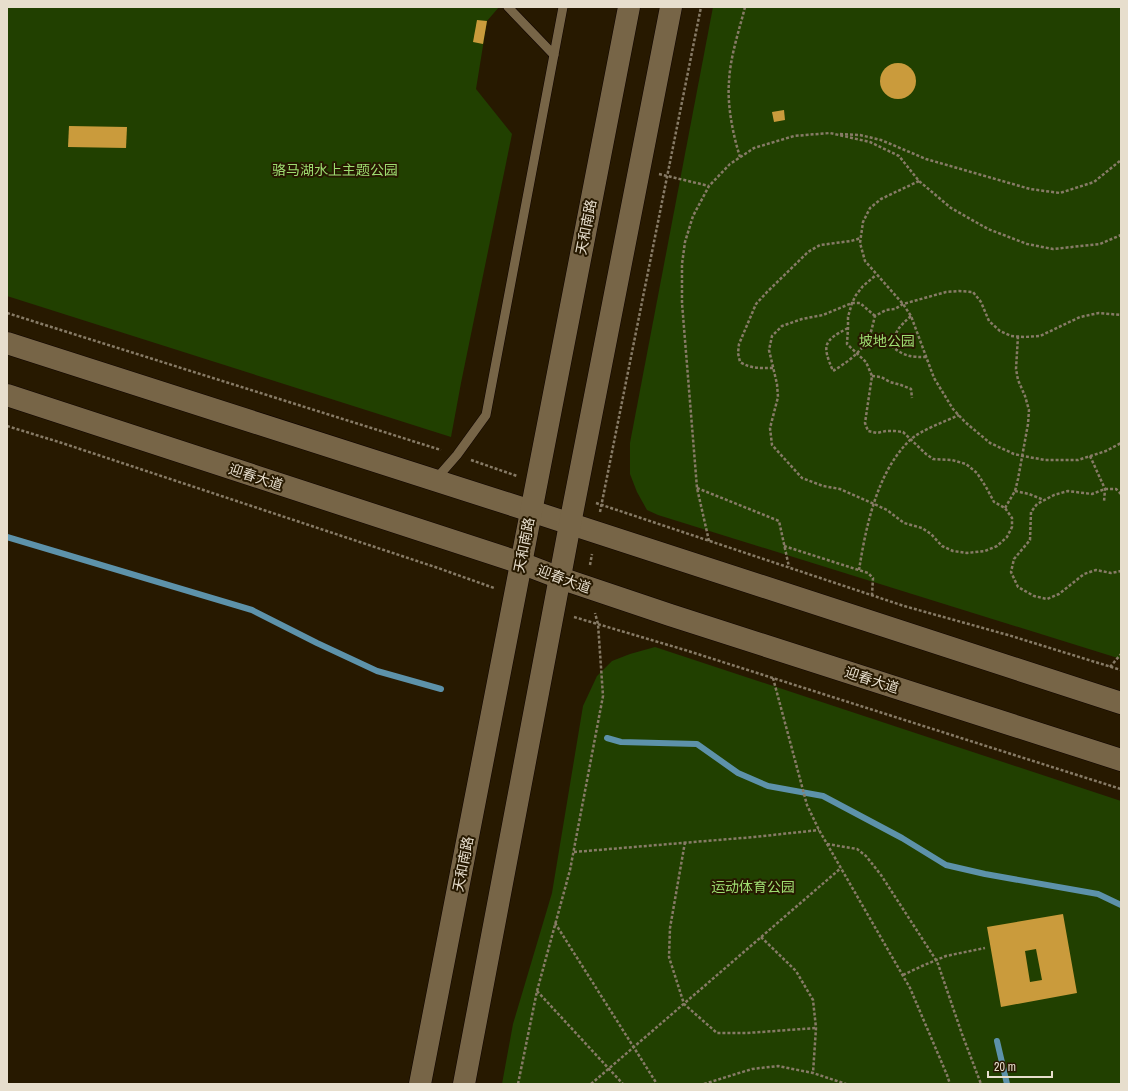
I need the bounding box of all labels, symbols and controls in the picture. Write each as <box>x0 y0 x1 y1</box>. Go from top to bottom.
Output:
park label: 骆马湖水上主题公园 <box>272 161 398 179</box>
street label: 天和南路 <box>572 198 600 256</box>
park label: 坡地公园 <box>859 332 915 350</box>
street label: 迎春大道 <box>227 460 285 494</box>
street label: 天和南路 <box>510 516 538 574</box>
street label: 迎春大道 <box>535 561 593 597</box>
street label: 迎春大道 <box>843 663 901 697</box>
street label: 天和南路 <box>449 835 477 893</box>
park label: 运动体育公园 <box>711 878 795 896</box>
scale bar <box>988 1053 1052 1079</box>
text: 20 m <box>994 1059 1016 1075</box>

